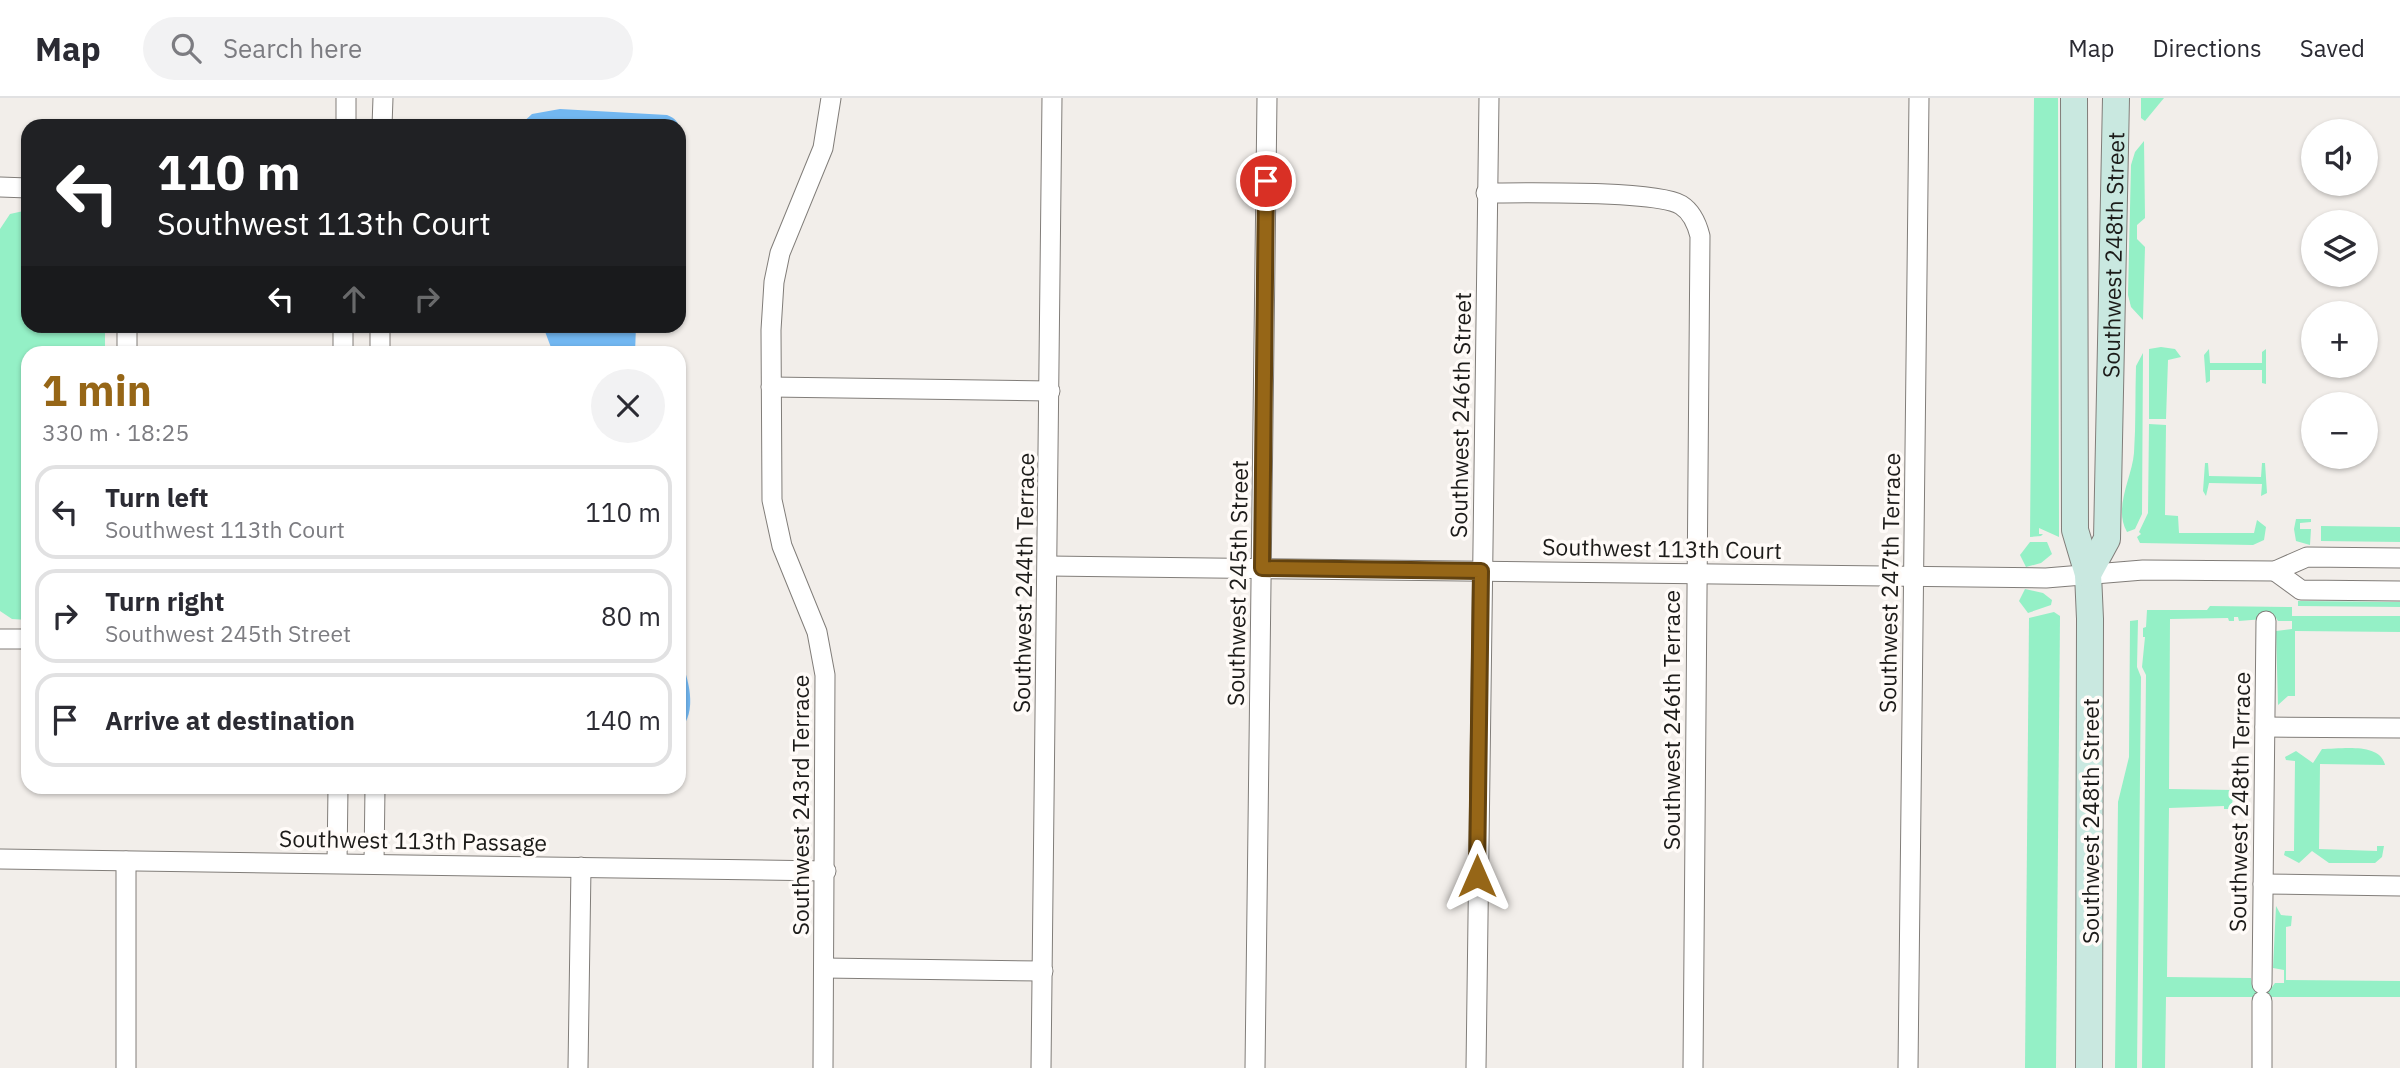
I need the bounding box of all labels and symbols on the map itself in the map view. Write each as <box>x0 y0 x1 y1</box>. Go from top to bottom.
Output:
street label: Southwest 248th Street <box>2095 131 2130 378</box>
pin <box>1236 151 1296 211</box>
street label: Southwest 246th Street <box>1443 292 1477 538</box>
street label: Southwest 244th Terrace <box>1006 453 1040 713</box>
street label: Southwest 247th Terrace <box>1872 453 1906 713</box>
street label: Southwest 245th Street <box>1220 460 1254 706</box>
street label: Southwest 113th Court <box>1542 531 1782 565</box>
street label: Southwest 246th Terrace <box>1656 590 1686 850</box>
street label: Southwest 248th Terrace <box>2222 672 2256 932</box>
street label: Southwest 243rd Terrace <box>785 675 815 935</box>
street label: Southwest 248th Street <box>2075 698 2105 944</box>
street label: Southwest 113th Passage <box>279 823 547 857</box>
position arrow <box>1440 839 1514 913</box>

